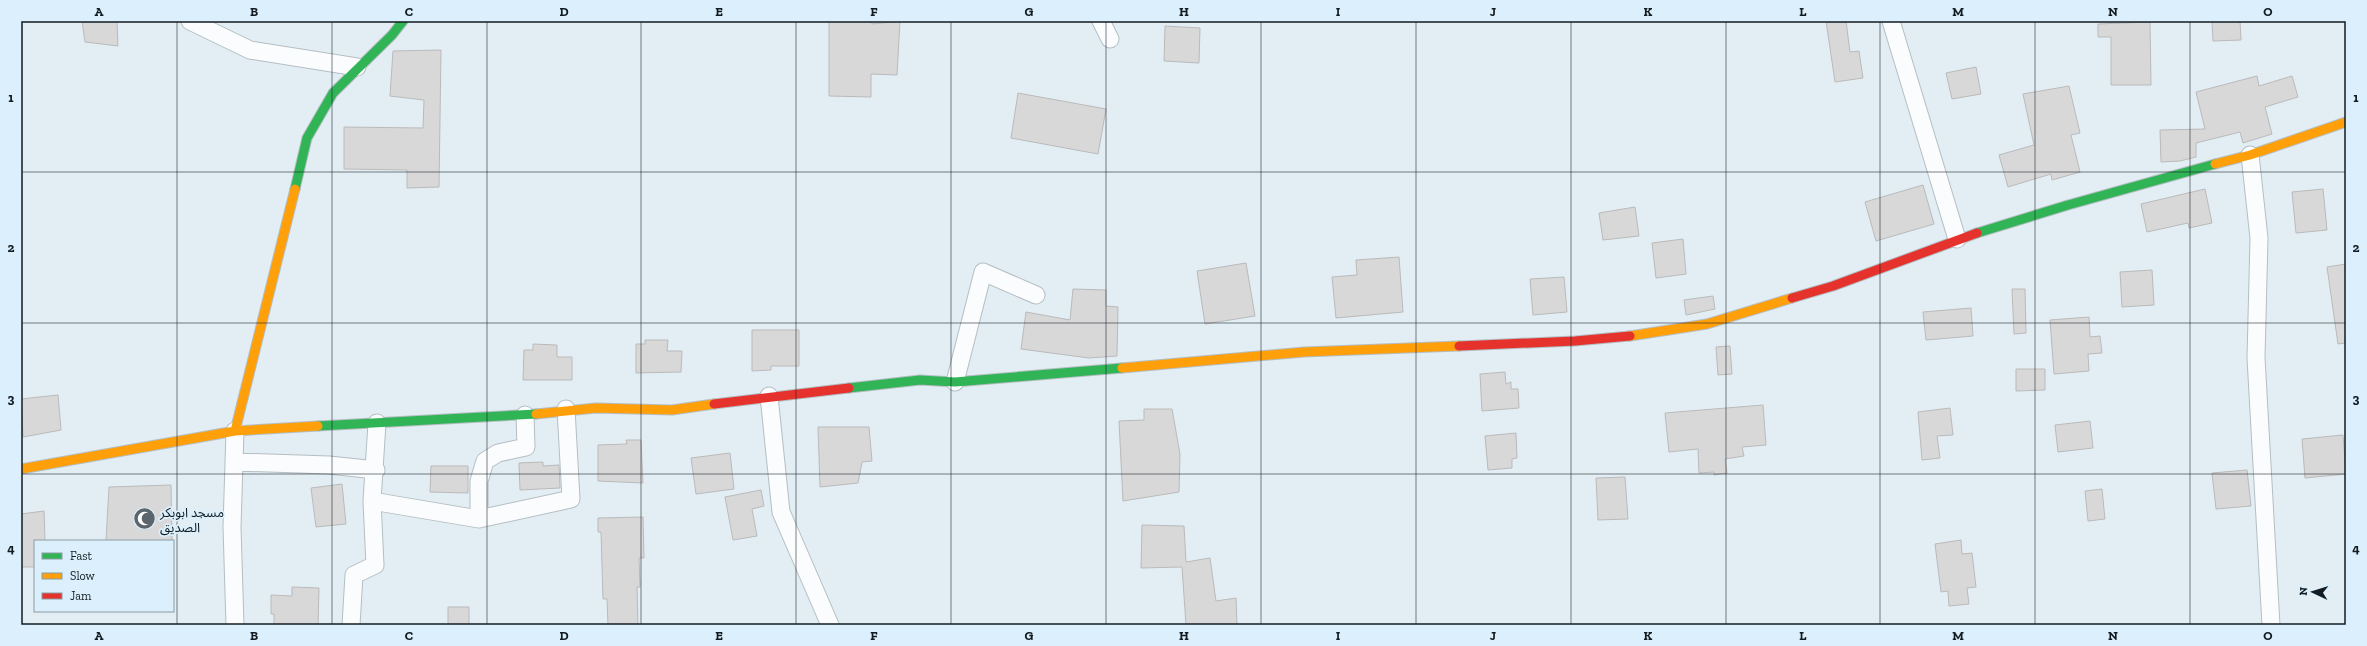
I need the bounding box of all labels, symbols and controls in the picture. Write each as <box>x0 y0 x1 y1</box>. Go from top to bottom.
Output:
text: A <box>95 4 104 19</box>
text: B <box>250 4 258 19</box>
text: C <box>405 4 413 19</box>
text: D <box>559 4 569 19</box>
text: E <box>715 4 723 19</box>
text: F <box>870 4 878 19</box>
text: G <box>1025 4 1034 19</box>
text: H <box>1179 4 1189 19</box>
text: I <box>1336 4 1341 19</box>
text: J <box>1490 4 1496 19</box>
text: K <box>1644 4 1653 19</box>
text: L <box>1799 4 1807 19</box>
text: M <box>1952 4 1964 19</box>
text: N <box>2108 4 2118 19</box>
text: O <box>2263 4 2273 19</box>
text: 1 <box>8 90 14 105</box>
text: 1 <box>2353 90 2359 105</box>
text: 2 <box>8 240 15 255</box>
text: 2 <box>2353 240 2360 255</box>
text: 3 <box>8 391 15 406</box>
text: 3 <box>2353 391 2360 406</box>
place label: مسجد ابوبكر الصديق <box>159 505 224 536</box>
mosque icon: مسجد ابوبكر الصديق <box>132 506 158 532</box>
legend <box>34 540 174 612</box>
text: 4 <box>7 541 15 556</box>
text: 4 <box>2352 541 2360 556</box>
text: Fast <box>70 549 93 563</box>
text: Slow <box>70 569 96 583</box>
north arrow <box>2293 572 2333 612</box>
text: N <box>2297 586 2310 596</box>
text: Jam <box>70 589 92 603</box>
text: A <box>95 628 104 643</box>
text: B <box>250 628 258 643</box>
text: C <box>405 628 413 643</box>
text: D <box>559 628 569 643</box>
text: E <box>715 628 723 643</box>
text: F <box>870 628 878 643</box>
text: G <box>1025 628 1034 643</box>
text: H <box>1179 628 1189 643</box>
text: I <box>1336 628 1341 643</box>
text: J <box>1490 628 1496 643</box>
text: K <box>1644 628 1653 643</box>
text: L <box>1799 628 1807 643</box>
text: M <box>1952 628 1964 643</box>
text: N <box>2108 628 2118 643</box>
text: O <box>2263 628 2273 643</box>

